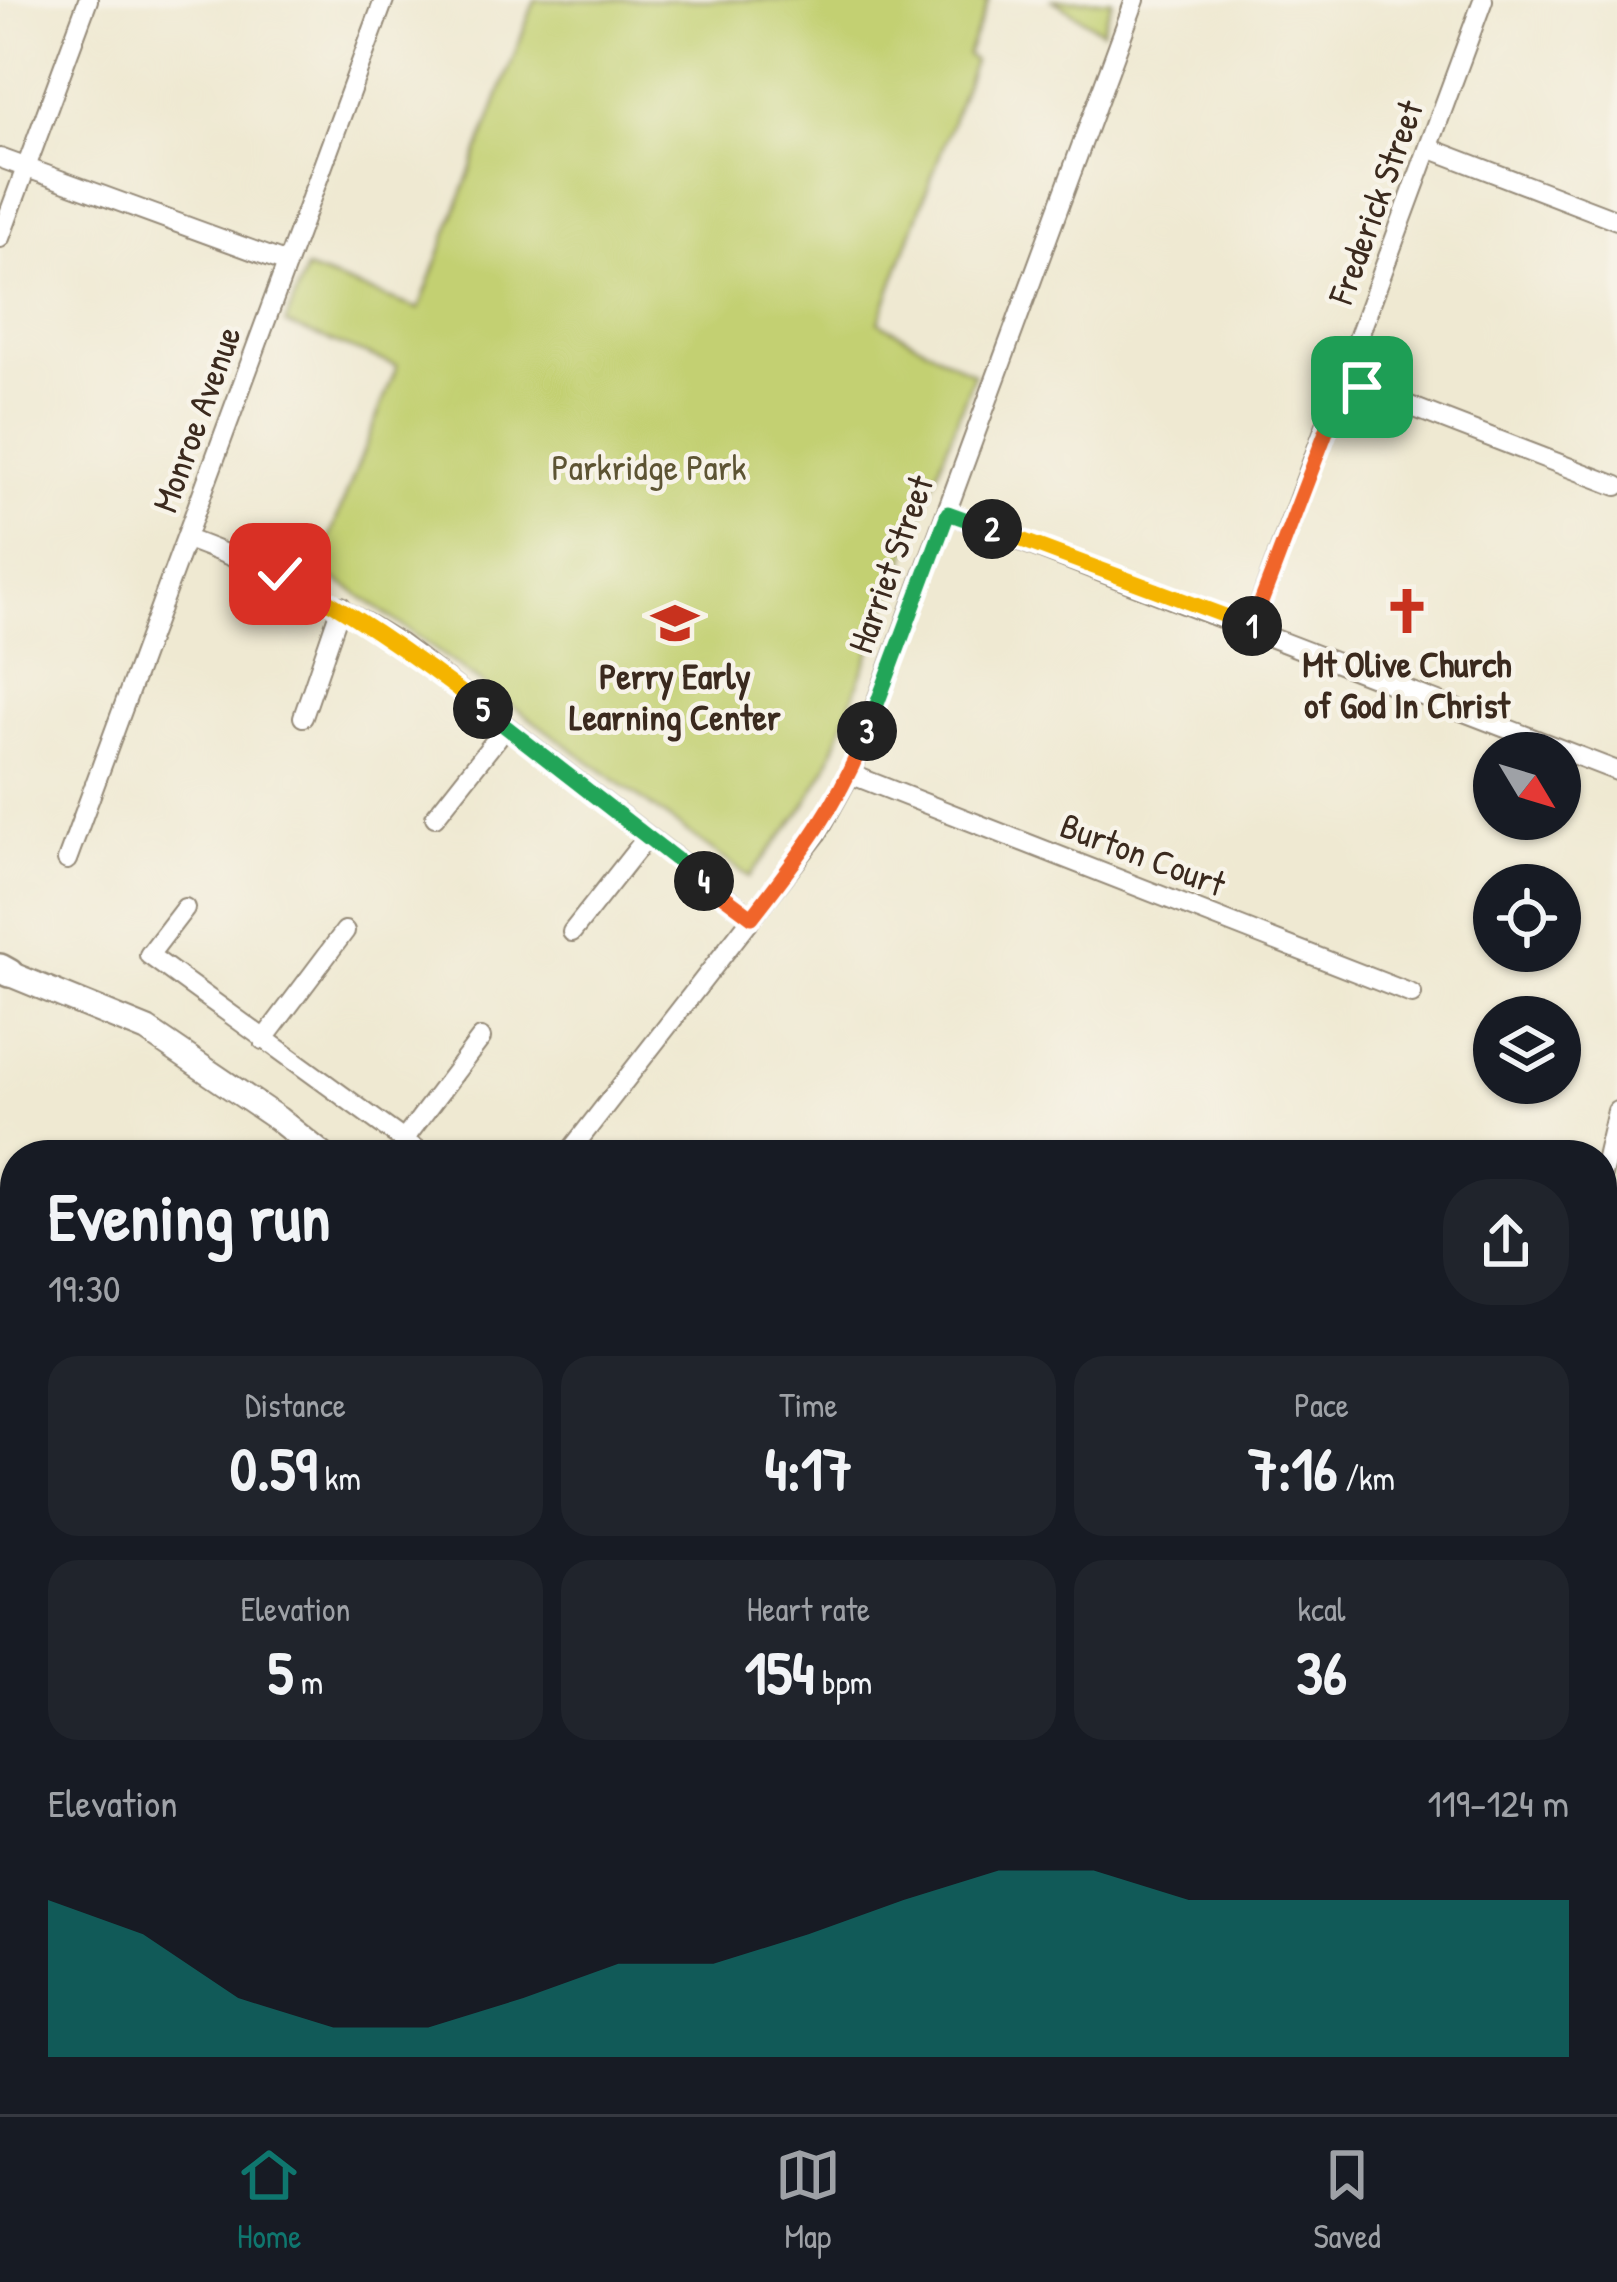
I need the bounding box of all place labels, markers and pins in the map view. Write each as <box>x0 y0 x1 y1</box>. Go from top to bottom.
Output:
pin <box>1311 336 1413 438</box>
pin: 2 <box>962 499 1022 559</box>
pin <box>229 523 331 625</box>
church icon: Mt Olive Church of God In Christ <box>1382 586 1432 636</box>
pin: 1 <box>1222 596 1282 656</box>
school or university icon: Perry Early Learning Center <box>650 598 700 648</box>
place label: Mt Olive Church of God In Christ <box>1303 639 1512 729</box>
place label: Perry Early Learning Center <box>569 651 781 742</box>
pin: 5 <box>453 679 513 739</box>
pin: 3 <box>837 701 897 761</box>
pin: 4 <box>674 851 734 911</box>

